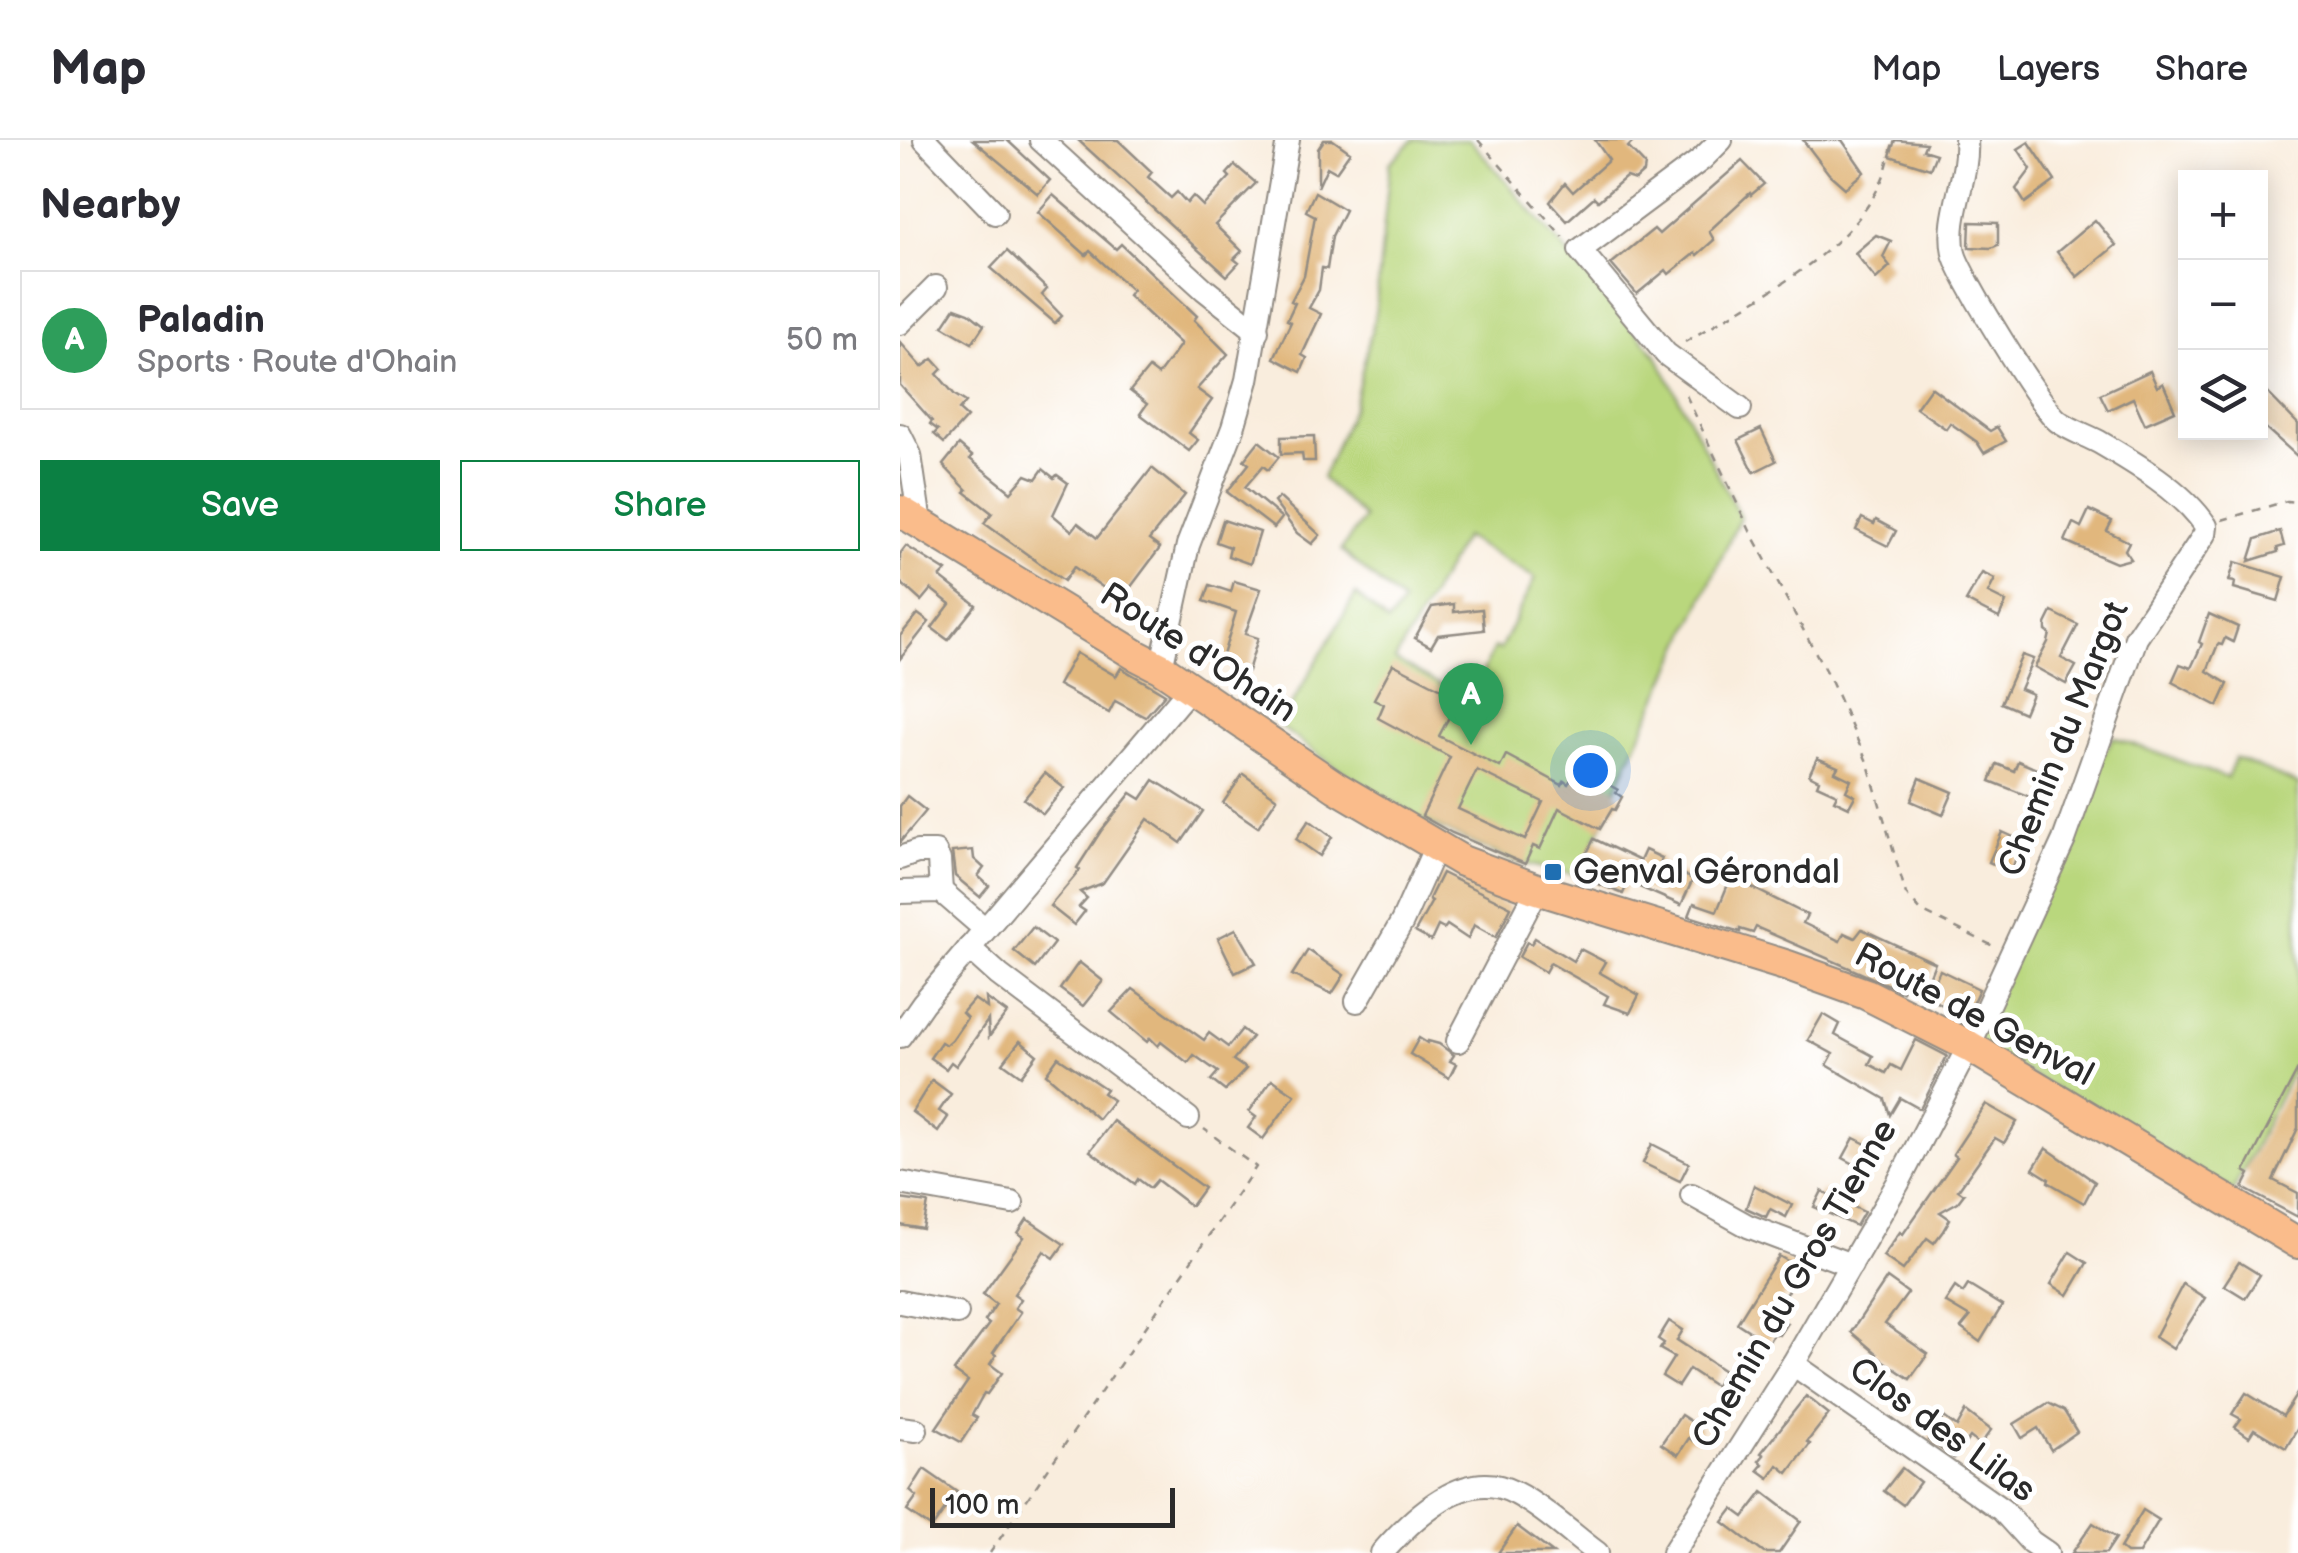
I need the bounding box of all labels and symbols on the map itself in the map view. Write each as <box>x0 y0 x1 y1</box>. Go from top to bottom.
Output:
street label: Route d'Ohain <box>1092 574 1304 732</box>
street label: Chemin du Margot <box>1989 595 2139 883</box>
pin: A <box>1438 662 1504 745</box>
your location <box>1565 745 1616 796</box>
place label: Genval Gérondal <box>1573 851 1840 894</box>
marker: Genval Gérondal <box>1542 861 1564 883</box>
street label: Route de Genval <box>1847 934 2101 1096</box>
street label: Chemin du Gros Tienne <box>1683 1112 1907 1456</box>
street label: Clos des Lilas <box>1840 1348 2044 1512</box>
scale bar <box>930 1483 1175 1528</box>

